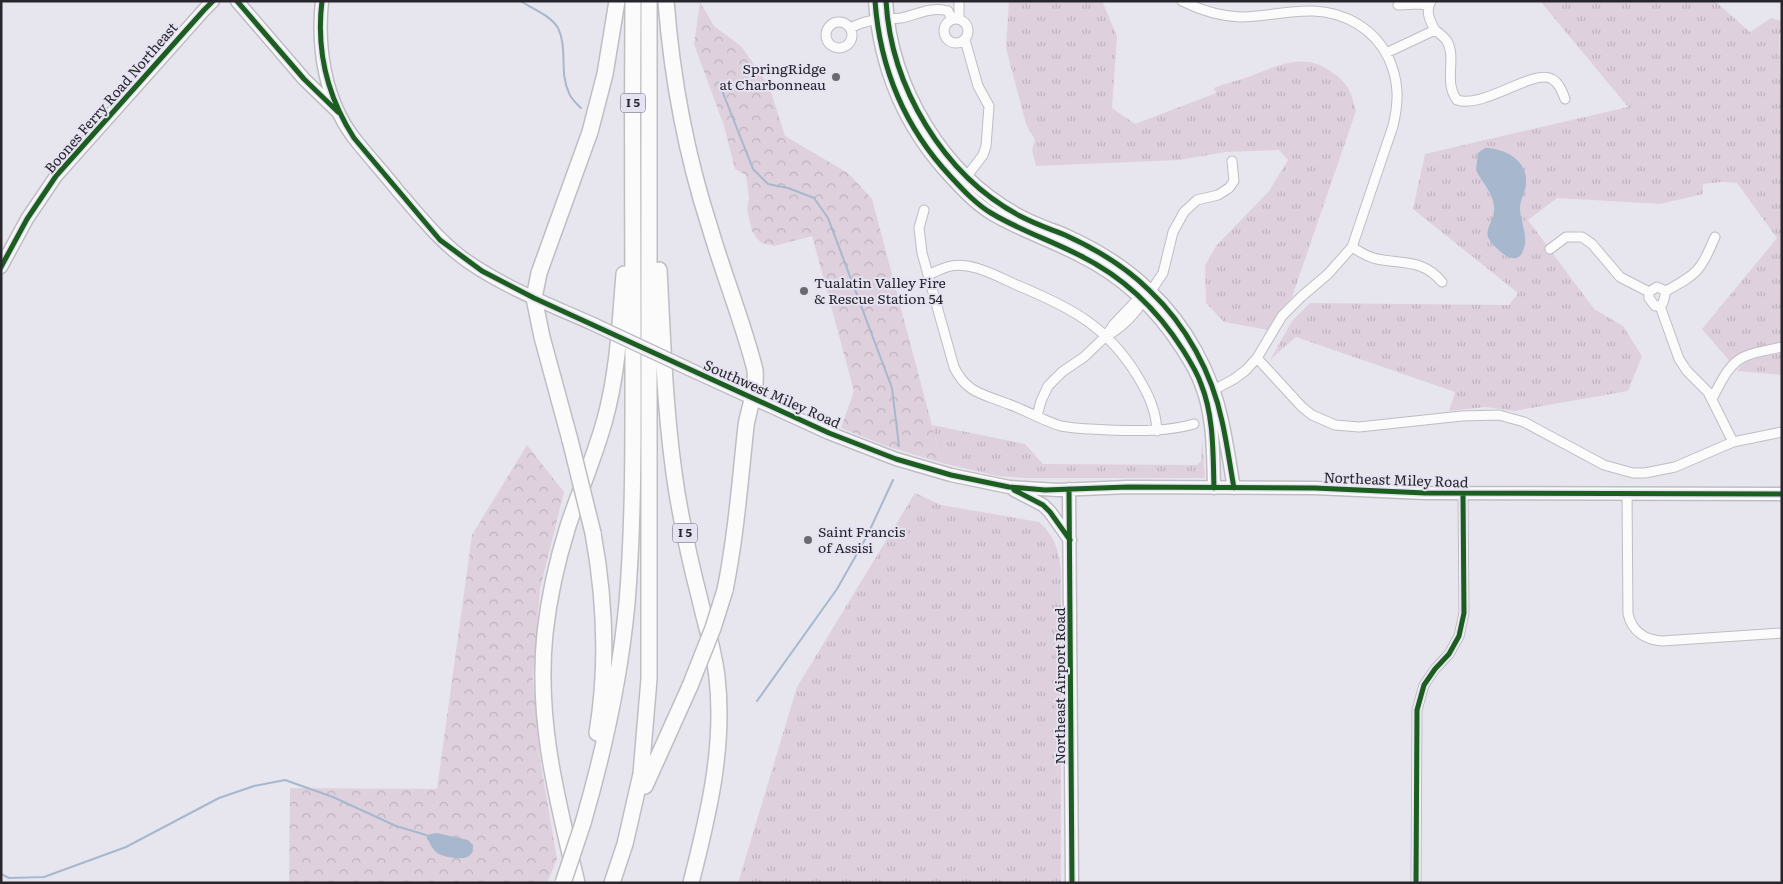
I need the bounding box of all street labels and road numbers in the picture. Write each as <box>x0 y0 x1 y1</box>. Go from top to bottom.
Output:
street label: Boones Ferry Road Northeast <box>39 17 182 177</box>
road number: I 5 <box>620 94 646 112</box>
street label: Southwest Miley Road <box>701 354 844 432</box>
street label: Northeast Miley Road <box>1323 466 1469 492</box>
road number: I 5 <box>672 524 698 542</box>
street label: Northeast Airport Road <box>1049 607 1069 765</box>

